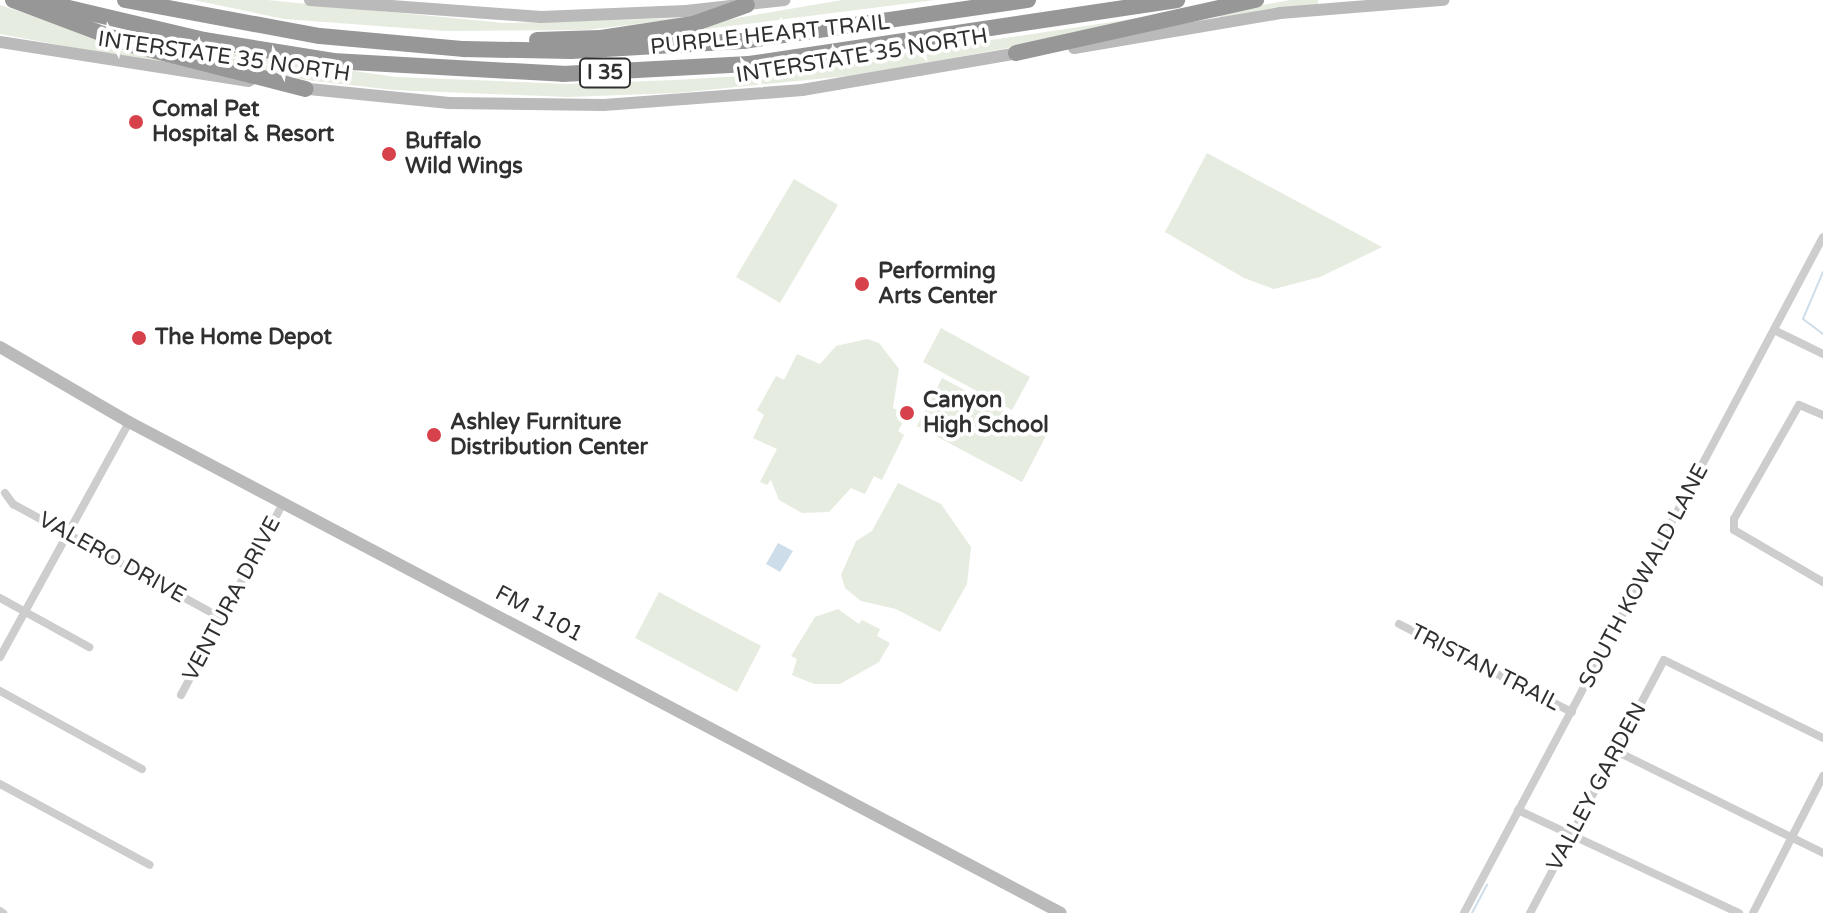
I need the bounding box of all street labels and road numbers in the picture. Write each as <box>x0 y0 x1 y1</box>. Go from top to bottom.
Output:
street label: PURPLE HEART TRAIL <box>649 9 891 61</box>
street label: INTERSTATE 35 NORTH <box>734 23 990 89</box>
street label: INTERSTATE 35 NORTH <box>96 26 352 88</box>
road number: I 35 <box>577 57 633 89</box>
street label: SOUTH KOWALD LANE <box>1574 460 1714 692</box>
street label: VALERO DRIVE <box>34 507 190 609</box>
street label: VENTURA DRIVE <box>177 512 287 686</box>
street label: FM 1101 <box>491 580 587 648</box>
street label: TRISTAN TRAIL <box>1406 619 1564 717</box>
street label: VALLEY GARDEN <box>1541 698 1653 876</box>

